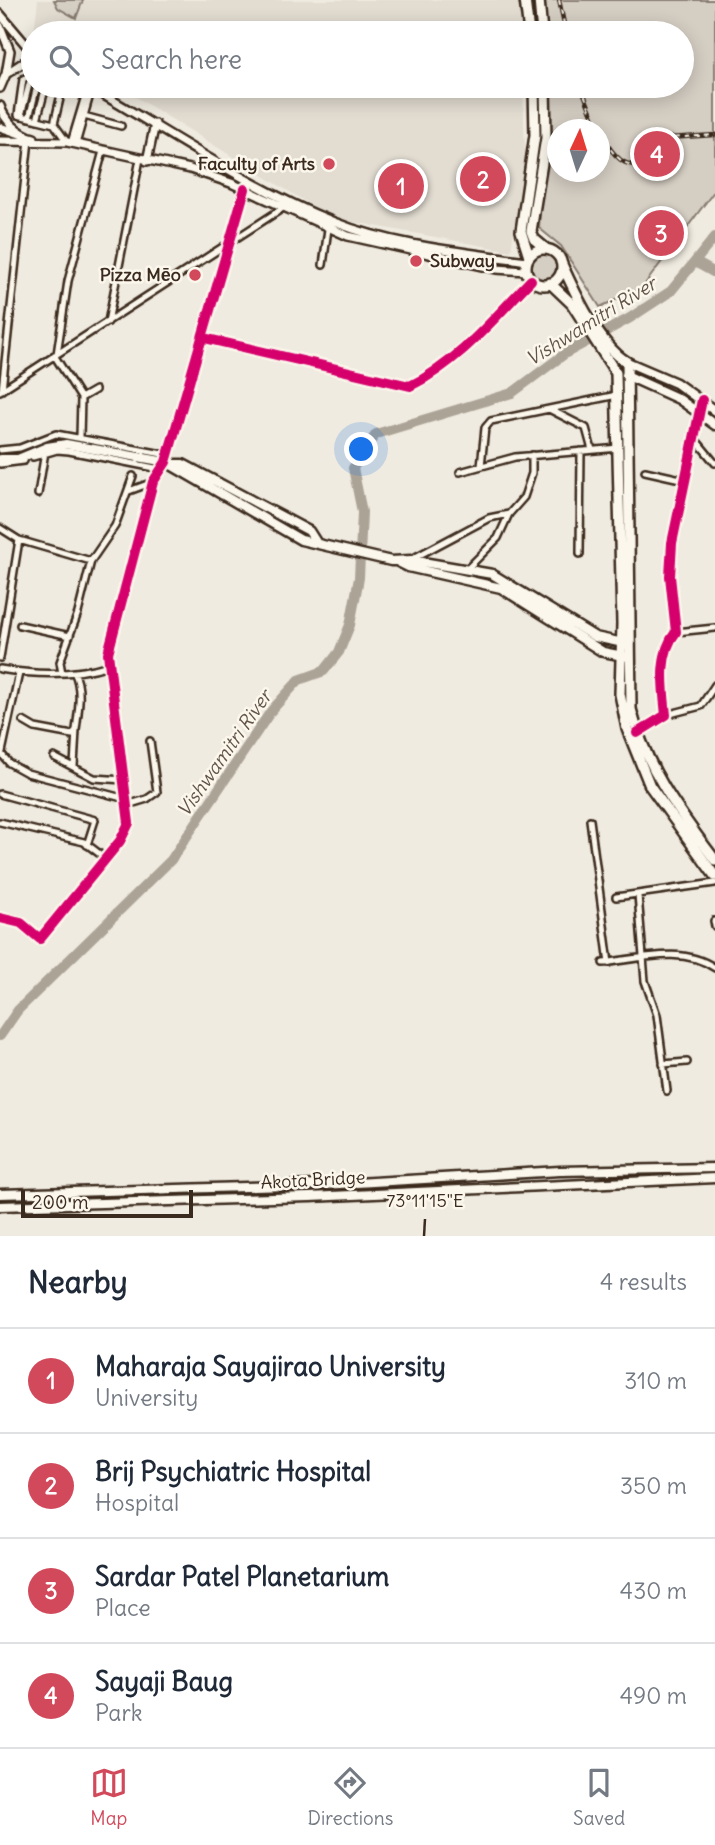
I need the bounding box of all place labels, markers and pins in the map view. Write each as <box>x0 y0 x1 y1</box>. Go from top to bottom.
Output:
pin: 4 <box>634 128 680 180</box>
place label: Faculty of Arts <box>198 152 315 175</box>
pin: 2 <box>460 153 506 205</box>
marker: Faculty of Arts <box>321 156 337 172</box>
pin: 1 <box>378 160 424 212</box>
pin: 3 <box>638 207 684 259</box>
place label: Subway <box>430 249 495 272</box>
marker: Subway <box>408 253 424 269</box>
place label: Pizza Mēo <box>100 263 181 286</box>
marker: Pizza Mēo <box>187 267 203 283</box>

